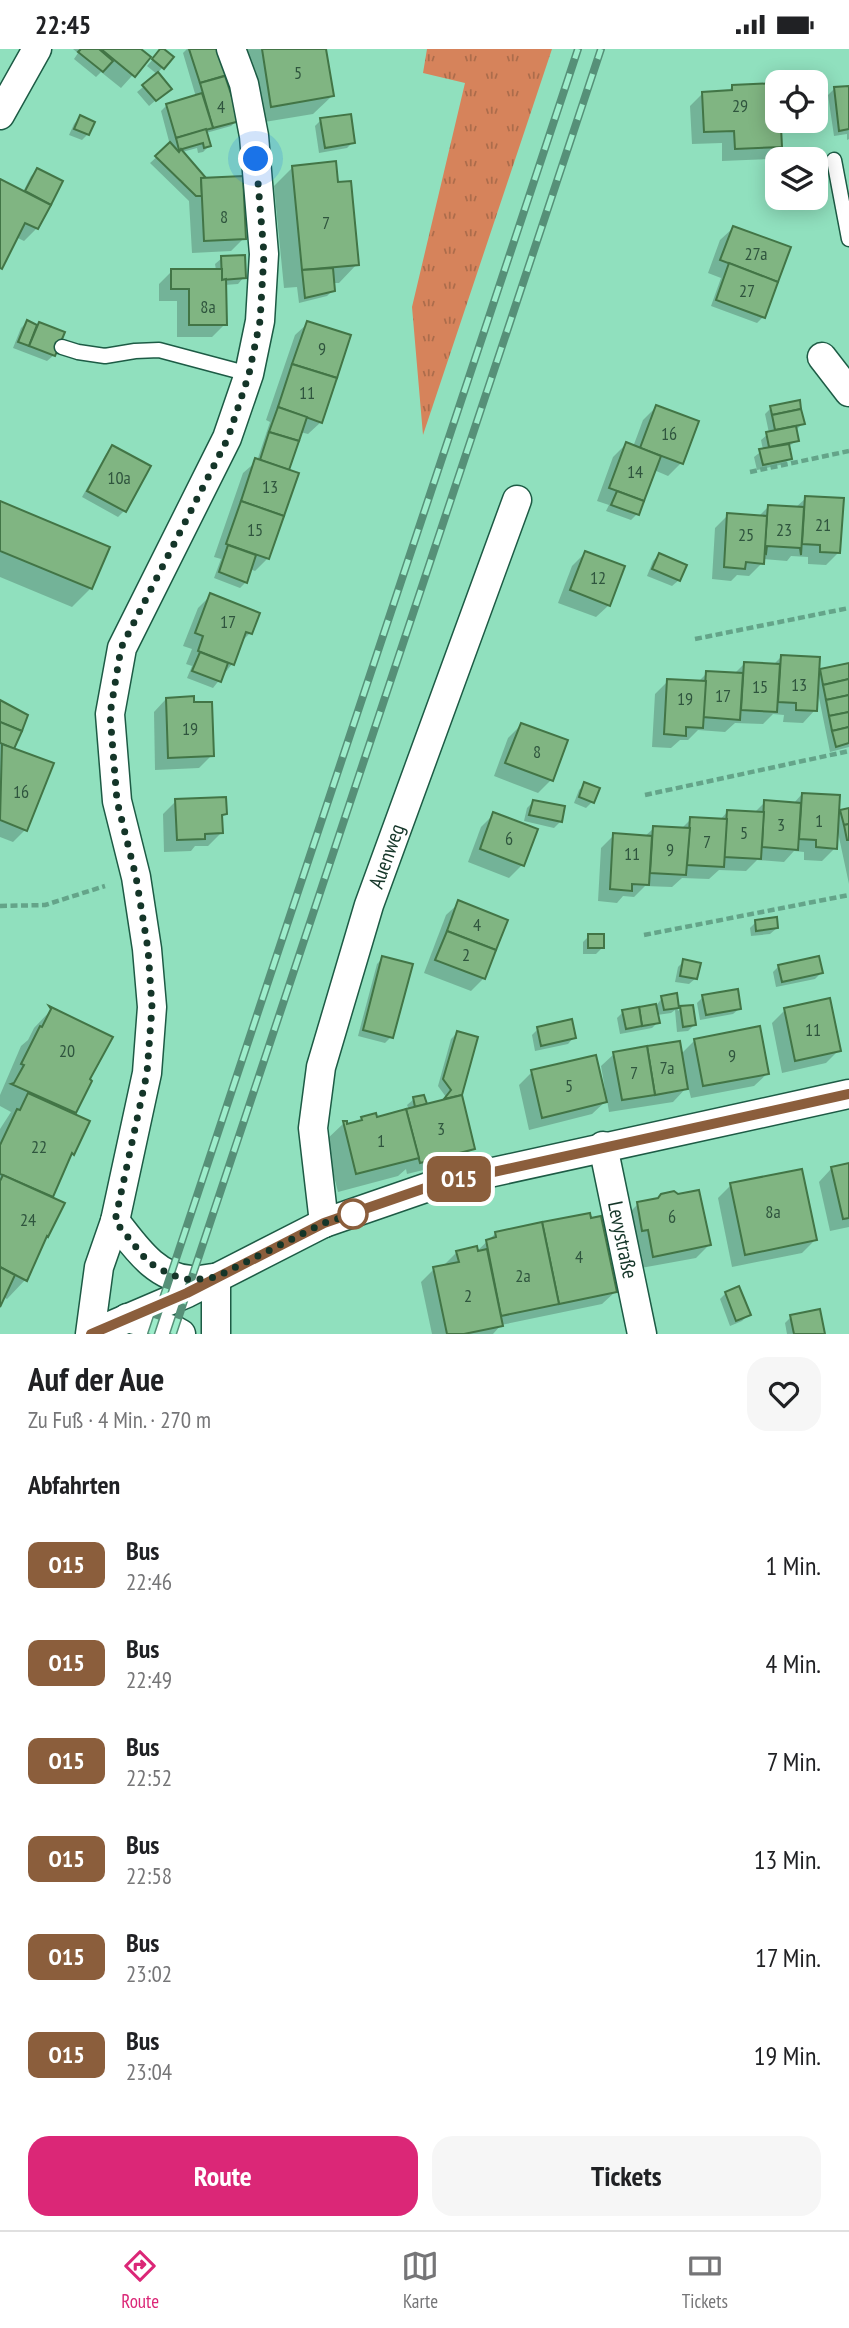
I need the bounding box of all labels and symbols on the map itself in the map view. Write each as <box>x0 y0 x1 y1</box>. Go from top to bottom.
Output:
house number: 5 <box>294 61 302 84</box>
house number: 29 <box>732 94 748 117</box>
house number: 4 <box>217 95 225 118</box>
your location <box>238 141 273 176</box>
house number: 8 <box>220 205 228 228</box>
house number: 7 <box>322 211 330 234</box>
house number: 27a <box>744 242 768 265</box>
house number: 27 <box>739 279 755 302</box>
house number: 8a <box>200 295 216 318</box>
house number: 9 <box>318 337 326 360</box>
house number: 11 <box>299 381 315 404</box>
house number: 16 <box>661 422 677 445</box>
house number: 14 <box>627 460 643 483</box>
house number: 10a <box>107 466 131 489</box>
house number: 13 <box>262 475 278 498</box>
house number: 21 <box>815 513 831 536</box>
house number: 15 <box>247 518 263 541</box>
house number: 23 <box>776 518 792 541</box>
house number: 25 <box>738 523 754 546</box>
house number: 12 <box>590 566 606 589</box>
house number: 17 <box>220 610 236 633</box>
house number: 13 <box>791 673 807 696</box>
house number: 15 <box>752 675 768 698</box>
house number: 17 <box>715 684 731 707</box>
house number: 19 <box>677 687 693 710</box>
house number: 19 <box>182 717 198 740</box>
house number: 8 <box>533 740 541 763</box>
house number: 16 <box>13 780 29 803</box>
house number: 1 <box>815 809 823 832</box>
house number: 3 <box>777 813 785 836</box>
street label: Auenweg <box>362 820 410 892</box>
house number: 5 <box>740 821 748 844</box>
house number: 6 <box>505 827 513 850</box>
house number: 7 <box>703 830 711 853</box>
house number: 9 <box>666 838 674 861</box>
house number: 11 <box>624 842 640 865</box>
house number: 4 <box>473 913 481 936</box>
house number: 2 <box>462 943 470 966</box>
house number: 11 <box>805 1018 821 1041</box>
house number: 20 <box>59 1039 75 1062</box>
house number: 9 <box>728 1044 736 1067</box>
house number: 7a <box>659 1056 675 1079</box>
house number: 7 <box>630 1061 638 1084</box>
house number: 5 <box>565 1074 573 1097</box>
house number: 3 <box>437 1117 445 1140</box>
house number: 1 <box>377 1129 385 1152</box>
house number: 22 <box>31 1135 47 1158</box>
line badge: O15 <box>419 1156 499 1202</box>
unlabelled marker <box>338 1199 368 1229</box>
street label: Levystraße <box>602 1199 644 1281</box>
house number: 8a <box>765 1200 781 1223</box>
house number: 6 <box>668 1205 676 1228</box>
house number: 24 <box>20 1208 36 1231</box>
house number: 4 <box>575 1245 583 1268</box>
house number: 2a <box>515 1264 531 1287</box>
house number: 2 <box>464 1284 472 1307</box>

